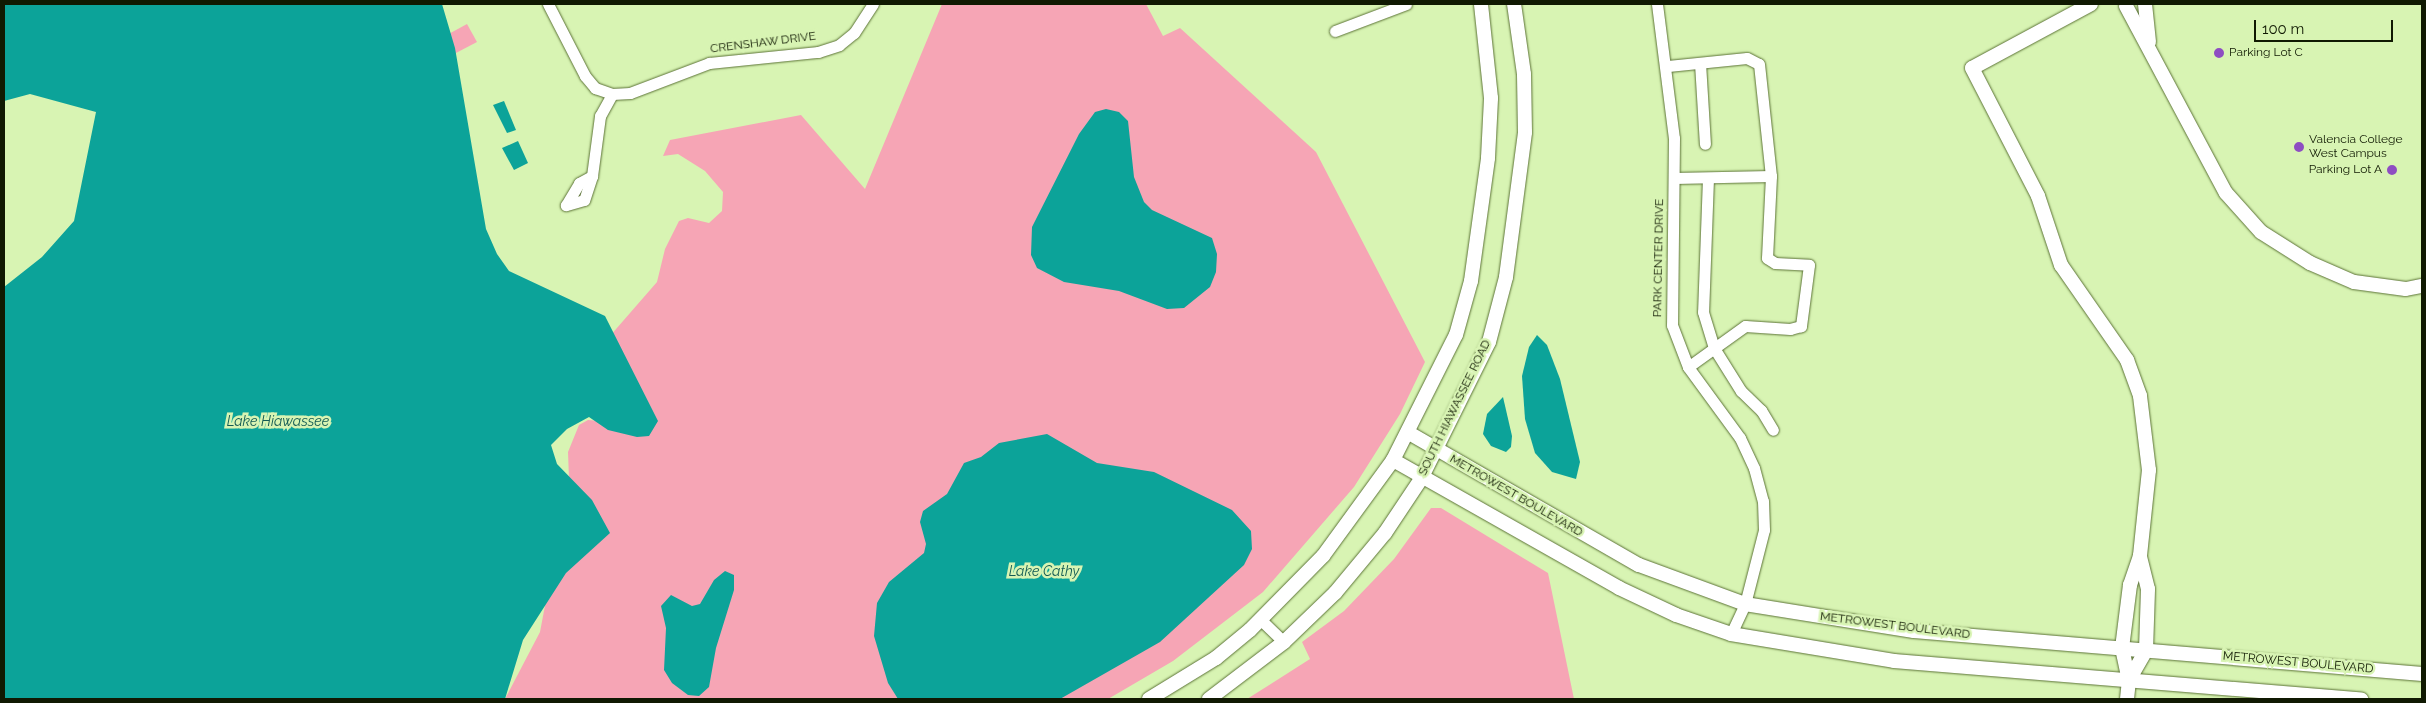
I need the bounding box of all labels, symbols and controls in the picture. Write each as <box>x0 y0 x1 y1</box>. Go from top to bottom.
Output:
scale bar <box>2256 10 2395 42</box>
text: 100 m <box>2262 20 2304 38</box>
street label: CRENSHAW DRIVE <box>709 29 817 57</box>
place label: Parking Lot C <box>2229 46 2303 60</box>
marker: Parking Lot C <box>2213 47 2225 59</box>
place label: Valencia College West Campus <box>2309 133 2403 161</box>
marker: Valencia College West Campus <box>2293 141 2305 153</box>
place label: Parking Lot A <box>2308 163 2382 177</box>
marker: Parking Lot A <box>2386 164 2398 176</box>
street label: PARK CENTER DRIVE <box>1651 198 1667 318</box>
street label: SOUTH HIAWASSEE ROAD <box>1416 338 1494 478</box>
water label: Lake Hiawassee <box>227 413 329 429</box>
street label: METROWEST BOULEVARD <box>1447 452 1585 540</box>
water label: Lake Cathy <box>1009 563 1079 579</box>
street label: METROWEST BOULEVARD <box>1819 610 1971 642</box>
street label: METROWEST BOULEVARD <box>2222 649 2374 677</box>

